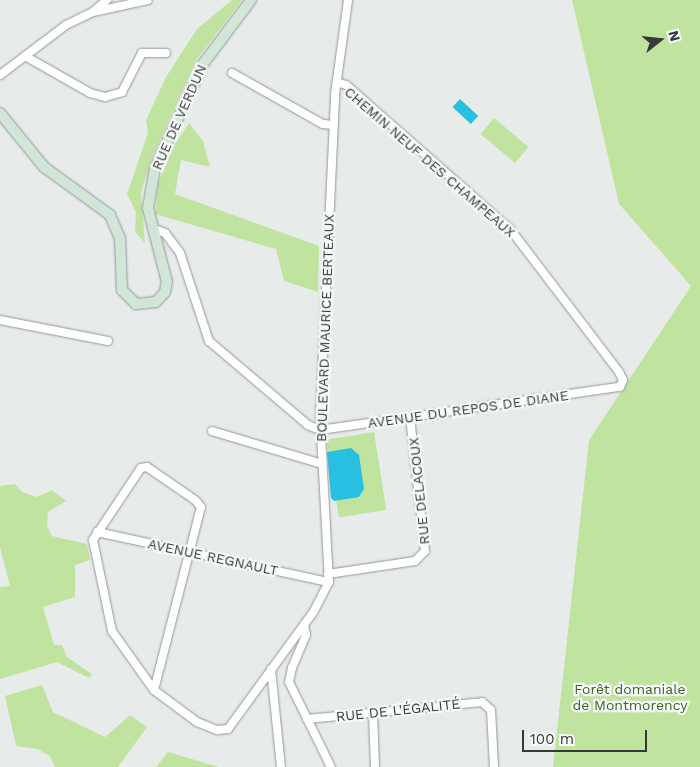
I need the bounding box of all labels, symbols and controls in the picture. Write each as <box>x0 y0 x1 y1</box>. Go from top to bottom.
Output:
north arrow <box>635 15 685 65</box>
text: N <box>665 29 684 43</box>
street label: RUE DE VERDUN <box>148 61 210 173</box>
street label: CHEMIN NEUF DES CHAMPEAUX <box>341 83 519 241</box>
street label: BOULEVARD MAURICE BERTEAUX <box>313 214 337 442</box>
street label: AVENUE DU REPOS DE DIANE <box>367 387 569 431</box>
street label: RUE DELACOUX <box>405 437 433 545</box>
street label: AVENUE REGNAULT <box>146 535 280 579</box>
park label: Forêt domaniale de Montmorency <box>572 681 688 714</box>
street label: RUE DE L'ÉGALITÉ <box>335 695 461 725</box>
scale bar <box>525 720 650 752</box>
text: 100 m <box>530 730 574 748</box>

